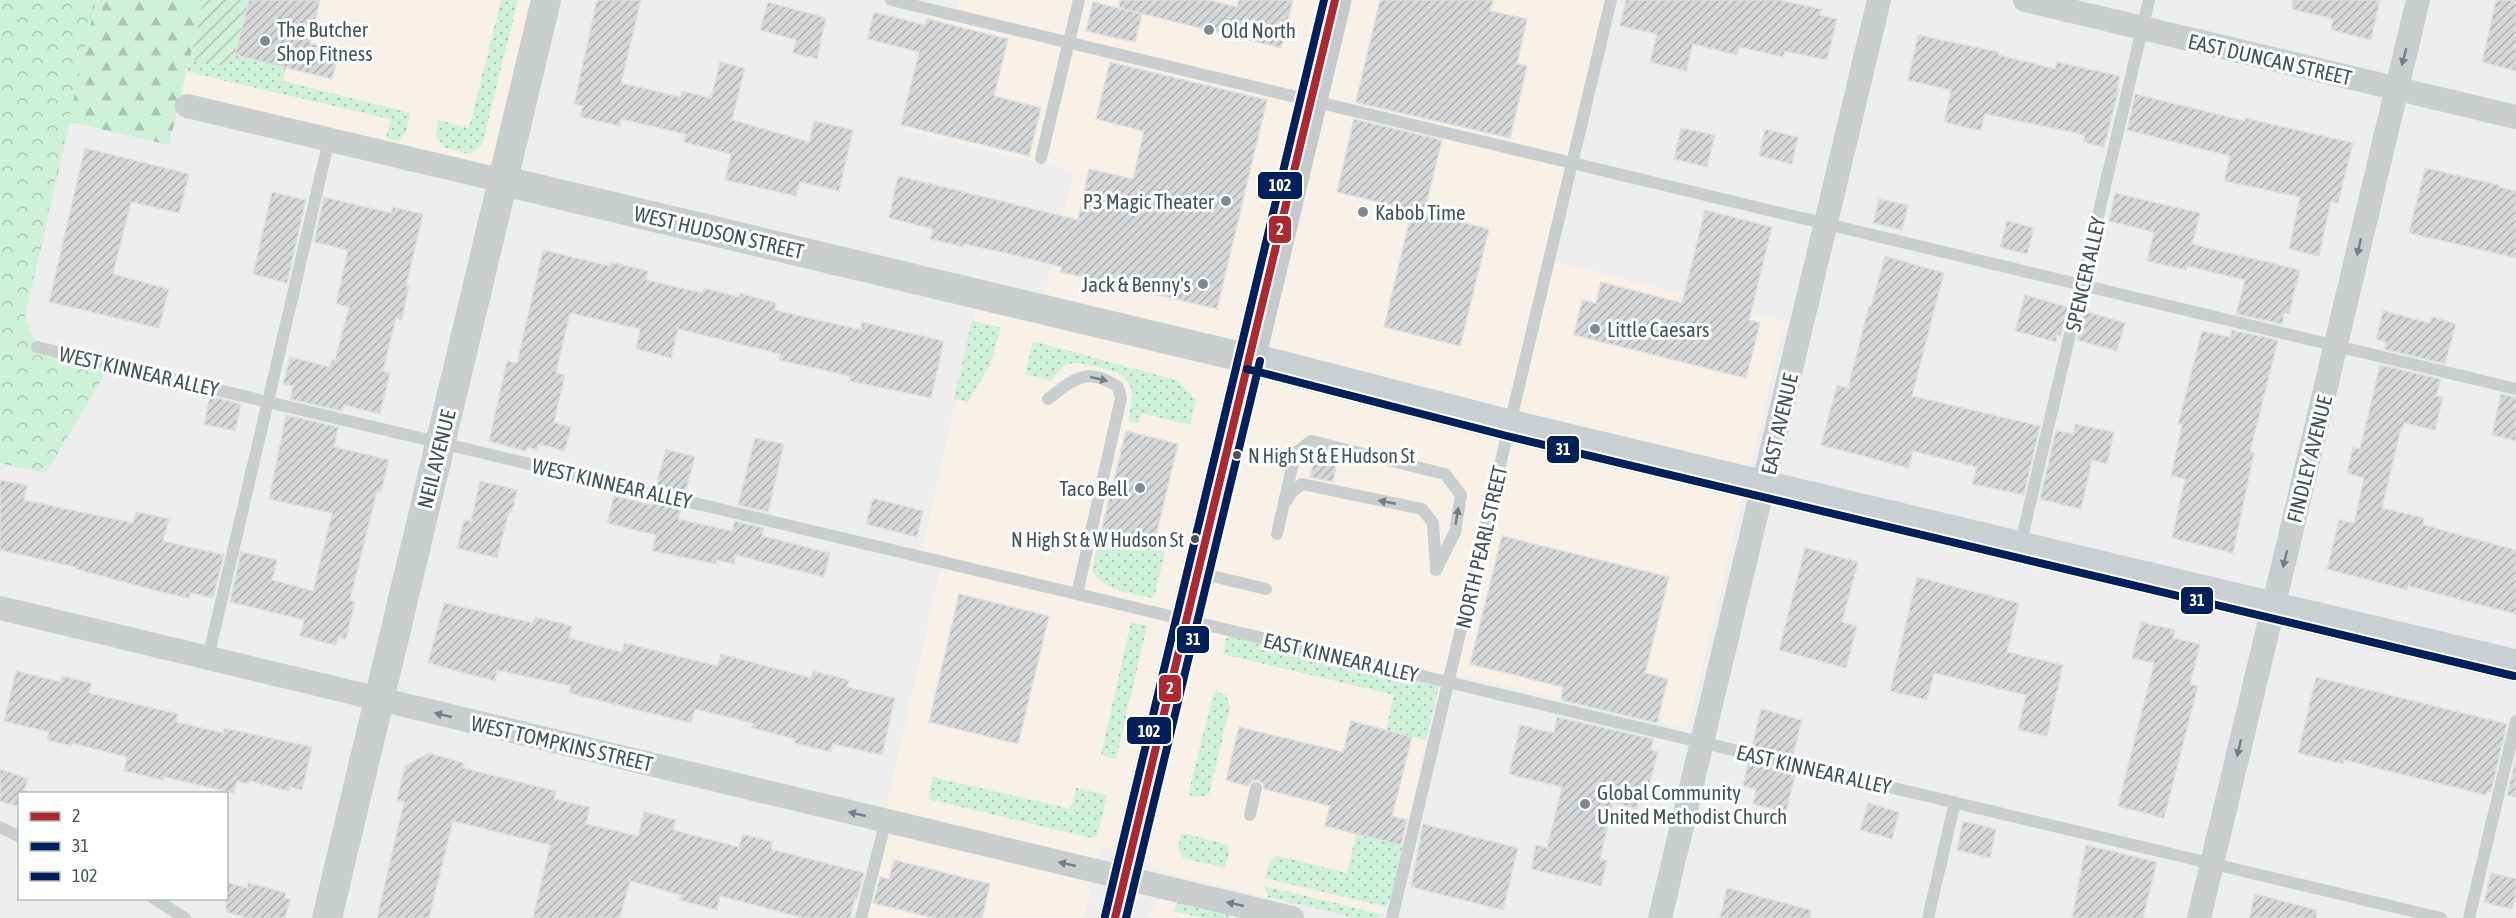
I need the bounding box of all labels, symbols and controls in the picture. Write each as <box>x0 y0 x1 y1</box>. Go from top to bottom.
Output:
place label: The Butcher Shop Fitness <box>277 17 373 65</box>
place label: Old North <box>1221 18 1296 42</box>
marker: Old North <box>1202 23 1216 37</box>
street label: EAST DUNCAN STREET <box>2186 28 2354 90</box>
marker: The Butcher Shop Fitness <box>258 34 272 48</box>
one-way arrow <box>2399 48 2409 66</box>
line badge: 102 <box>1257 171 1303 200</box>
text: 102 <box>1269 176 1291 194</box>
place label: P3 Magic Theater <box>1083 189 1215 213</box>
marker: P3 Magic Theater <box>1219 194 1233 208</box>
place label: Kabob Time <box>1375 200 1466 224</box>
street label: WEST HUDSON STREET <box>632 201 806 263</box>
marker: Kabob Time <box>1356 205 1370 219</box>
street label: SPENCER ALLEY <box>2060 214 2110 334</box>
line badge: 2 <box>1268 215 1292 244</box>
text: 2 <box>1276 220 1284 238</box>
one-way arrow <box>2354 237 2364 256</box>
place label: Jack & Benny's <box>1081 272 1191 296</box>
marker: Jack & Benny's <box>1196 277 1210 291</box>
place label: Little Caesars <box>1607 317 1709 341</box>
marker: Little Caesars <box>1588 322 1602 336</box>
street label: WEST KINNEAR ALLEY <box>57 341 222 401</box>
street label: EAST AVENUE <box>1756 371 1802 477</box>
one-way arrow <box>1090 374 1108 384</box>
street label: FINDLEY AVENUE <box>2282 393 2336 525</box>
street label: NEIL AVENUE <box>412 407 460 511</box>
line badge: 31 <box>1546 435 1580 464</box>
text: 31 <box>1555 440 1571 458</box>
place label: N High St & E Hudson St <box>1248 444 1415 467</box>
marker: N High St & E Hudson St <box>1231 449 1243 461</box>
street label: WEST KINNEAR ALLEY <box>530 453 695 513</box>
street label: NORTH PEARL STREET <box>1451 463 1511 631</box>
place label: Taco Bell <box>1059 476 1128 500</box>
marker: Taco Bell <box>1133 481 1147 495</box>
one-way arrow <box>1377 496 1396 506</box>
one-way arrow <box>1453 506 1462 525</box>
place label: N High St & W Hudson St <box>1011 528 1184 551</box>
marker: N High St & W Hudson St <box>1189 533 1201 545</box>
one-way arrow <box>2280 550 2290 568</box>
line badge: 31 <box>2180 586 2214 615</box>
text: 31 <box>2189 591 2205 609</box>
line badge: 31 <box>1176 625 1210 654</box>
street label: EAST KINNEAR ALLEY <box>1261 628 1421 687</box>
text: 31 <box>1185 630 1201 648</box>
line badge: 2 <box>1158 674 1182 703</box>
text: 2 <box>1166 679 1174 697</box>
one-way arrow <box>433 709 452 719</box>
street label: WEST TOMPKINS STREET <box>469 710 655 776</box>
line badge: 102 <box>1126 716 1172 745</box>
text: 102 <box>1138 722 1160 740</box>
one-way arrow <box>2234 739 2244 758</box>
street label: EAST KINNEAR ALLEY <box>1734 740 1894 799</box>
place label: Global Community United Methodist Church <box>1597 780 1787 828</box>
legend <box>18 792 228 900</box>
marker: Global Community United Methodist Church <box>1578 797 1592 811</box>
text: 2 <box>72 805 80 826</box>
one-way arrow <box>848 808 866 818</box>
text: 31 <box>72 835 89 856</box>
one-way arrow <box>1058 859 1076 869</box>
text: 102 <box>72 865 97 886</box>
one-way arrow <box>1226 899 1244 909</box>

